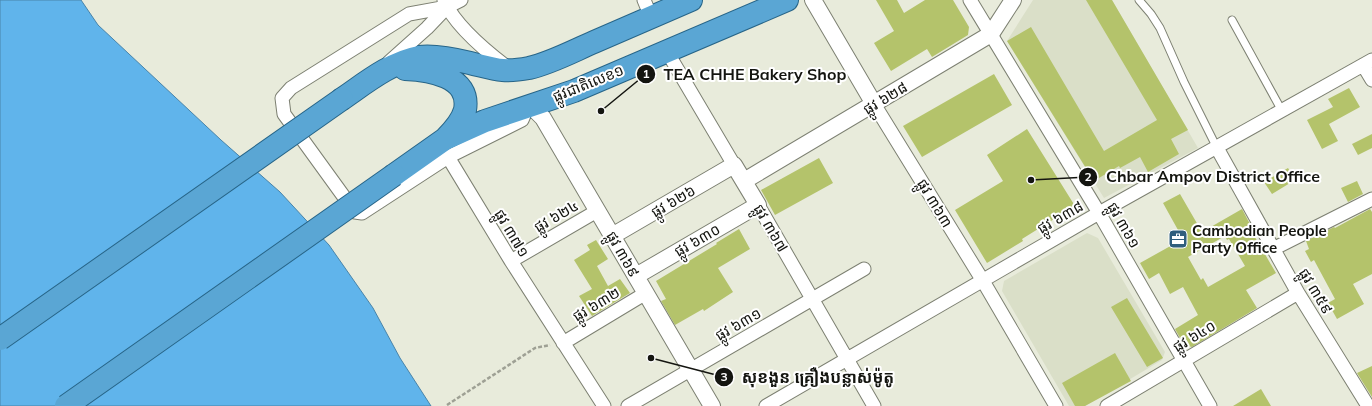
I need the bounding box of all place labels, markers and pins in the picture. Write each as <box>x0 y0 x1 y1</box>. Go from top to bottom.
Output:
callout: TEA CHHE Bakery Shop <box>636 60 854 88</box>
callout: Chbar Ampov District Office <box>1078 163 1328 191</box>
place label: Cambodian People Party Office <box>1192 221 1327 257</box>
office icon: Cambodian People Party Office <box>1167 228 1189 250</box>
callout: សុខងួន គ្រឿងបន្លាស់ម៉ូតូ <box>714 363 902 391</box>

